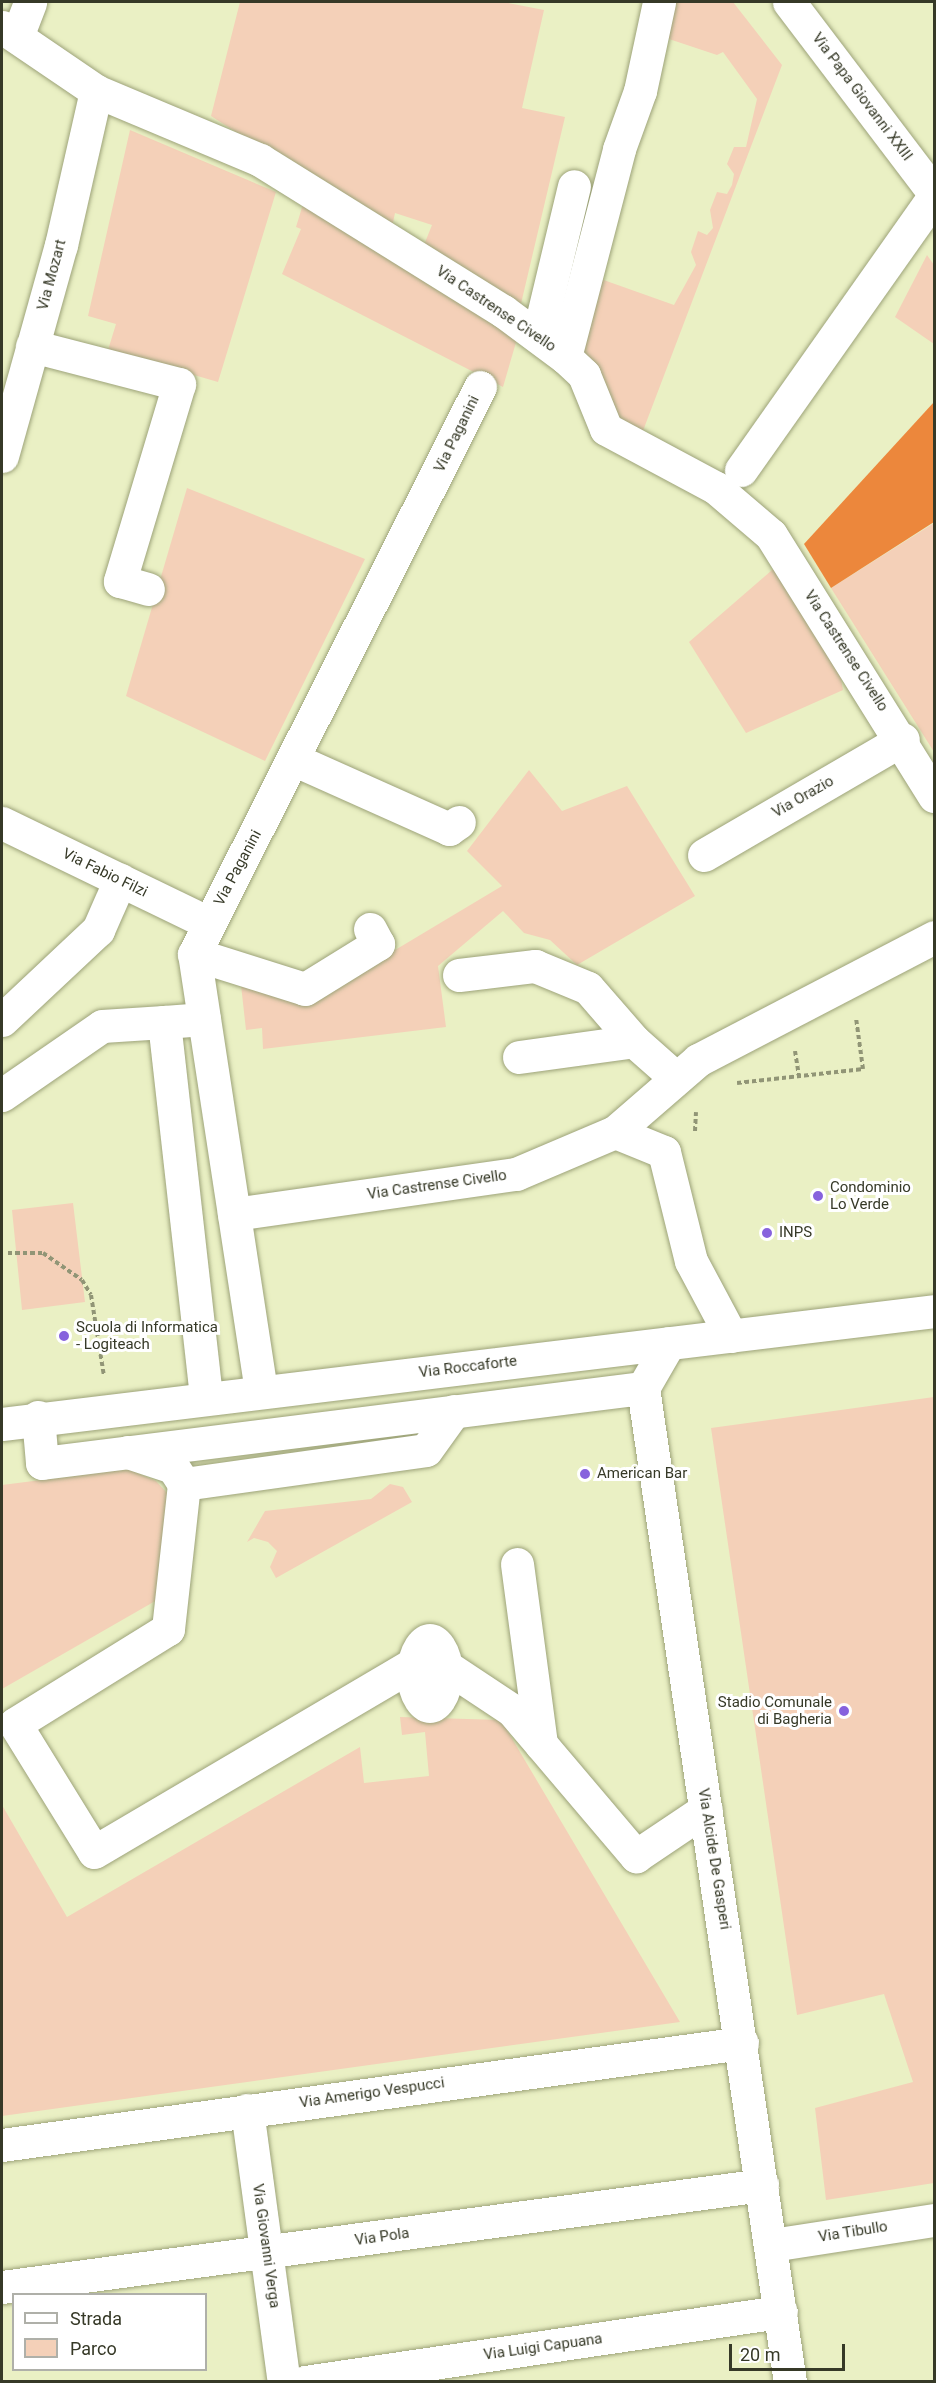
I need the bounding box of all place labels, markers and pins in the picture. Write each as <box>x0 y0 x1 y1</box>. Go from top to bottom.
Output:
place label: Condominio Lo Verde <box>830 1178 911 1213</box>
marker: Condominio Lo Verde <box>811 1189 825 1203</box>
place label: INPS <box>779 1224 812 1242</box>
marker: INPS <box>760 1226 774 1240</box>
place label: Scuola di Informatica - Logiteach <box>76 1318 218 1353</box>
marker: Scuola di Informatica - Logiteach <box>57 1329 71 1343</box>
place label: American Bar <box>597 1465 687 1483</box>
marker: American Bar <box>578 1467 592 1481</box>
place label: Stadio Comunale di Bagheria <box>718 1693 832 1728</box>
marker: Stadio Comunale di Bagheria <box>837 1704 851 1718</box>

